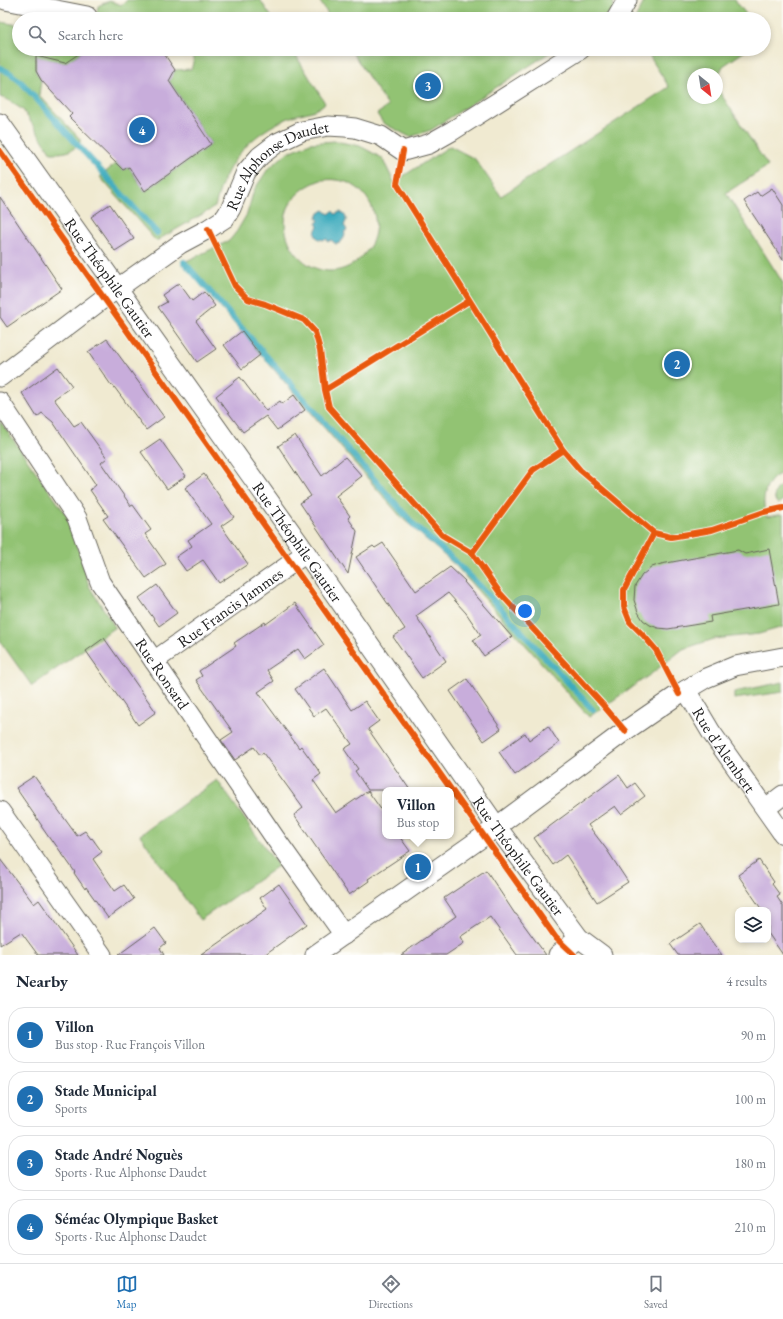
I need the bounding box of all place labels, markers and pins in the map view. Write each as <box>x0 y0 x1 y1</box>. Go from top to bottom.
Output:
pin: 3 <box>415 71 441 101</box>
pin: 4 <box>129 115 155 145</box>
pin: 2 <box>664 349 690 379</box>
pin: 1 <box>405 852 431 882</box>

